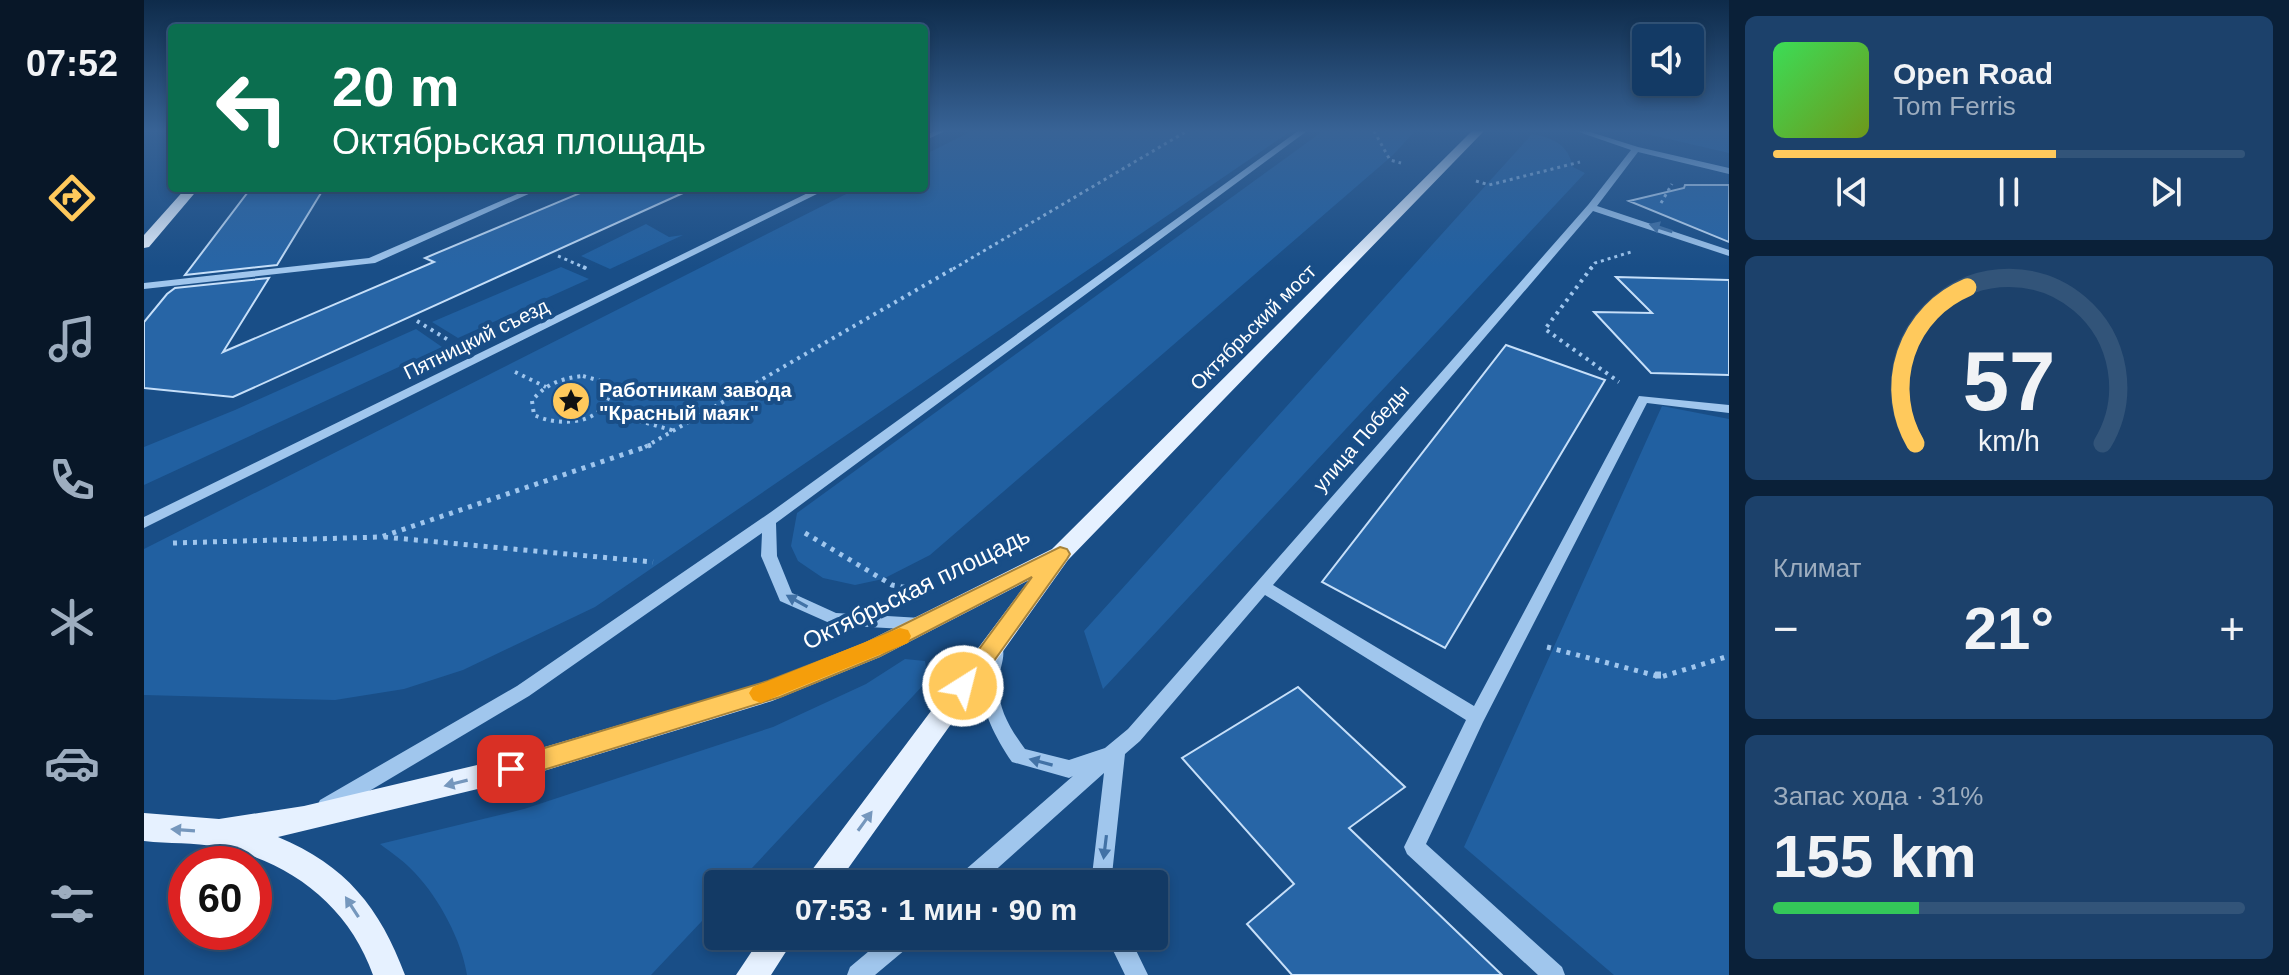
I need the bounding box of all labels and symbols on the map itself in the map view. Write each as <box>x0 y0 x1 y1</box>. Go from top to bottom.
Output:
one-way arrow <box>1648 222 1672 234</box>
street label: Октябрьский мост <box>1186 260 1320 394</box>
street label: Пятницкий съезд <box>400 294 552 384</box>
place label: Работникам завода "Красный маяк" <box>599 379 792 424</box>
place icon: Работникам завода "Красный маяк" <box>550 380 592 422</box>
street label: улица Победы <box>1309 380 1413 496</box>
street label: Октябрьская площадь <box>798 521 1034 655</box>
one-way arrow <box>786 594 808 608</box>
position arrow <box>921 644 1005 728</box>
pin <box>477 735 545 803</box>
one-way arrow <box>1029 755 1054 767</box>
one-way arrow <box>443 778 468 790</box>
one-way arrow <box>856 811 872 831</box>
one-way arrow <box>170 823 195 836</box>
one-way arrow <box>1098 835 1111 860</box>
speed limit sign: 60 <box>168 846 272 950</box>
one-way arrow <box>345 896 360 918</box>

